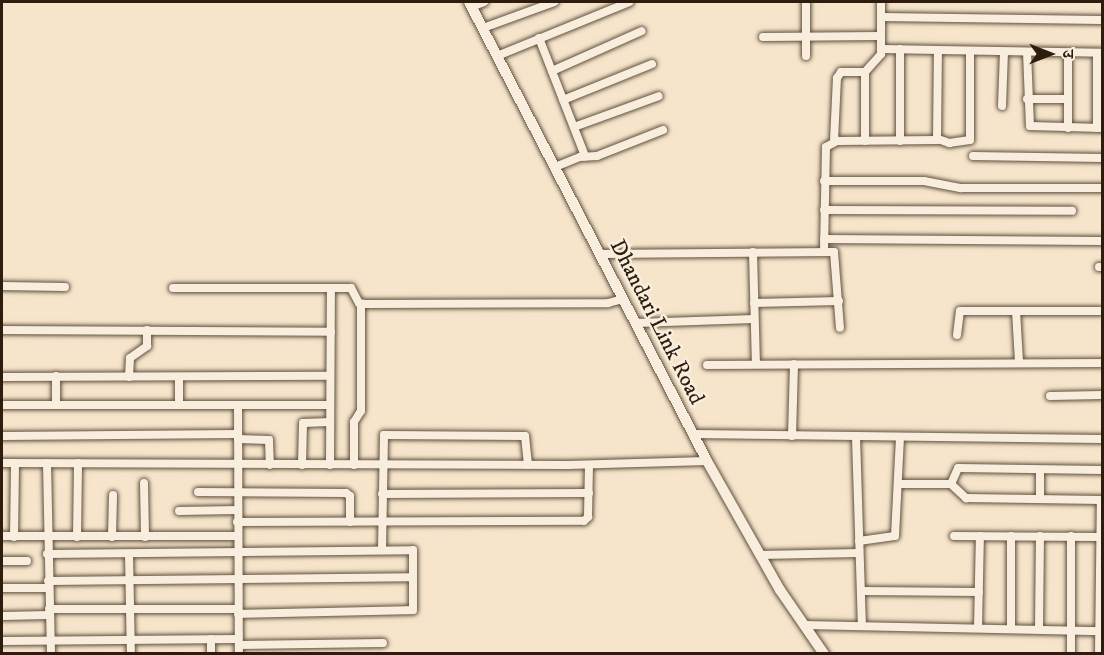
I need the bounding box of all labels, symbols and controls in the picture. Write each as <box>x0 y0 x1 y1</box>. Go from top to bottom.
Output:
north arrow <box>1020 24 1080 84</box>
text: उ <box>1058 50 1078 58</box>
street label: Dhandari Link Road <box>604 235 710 409</box>

